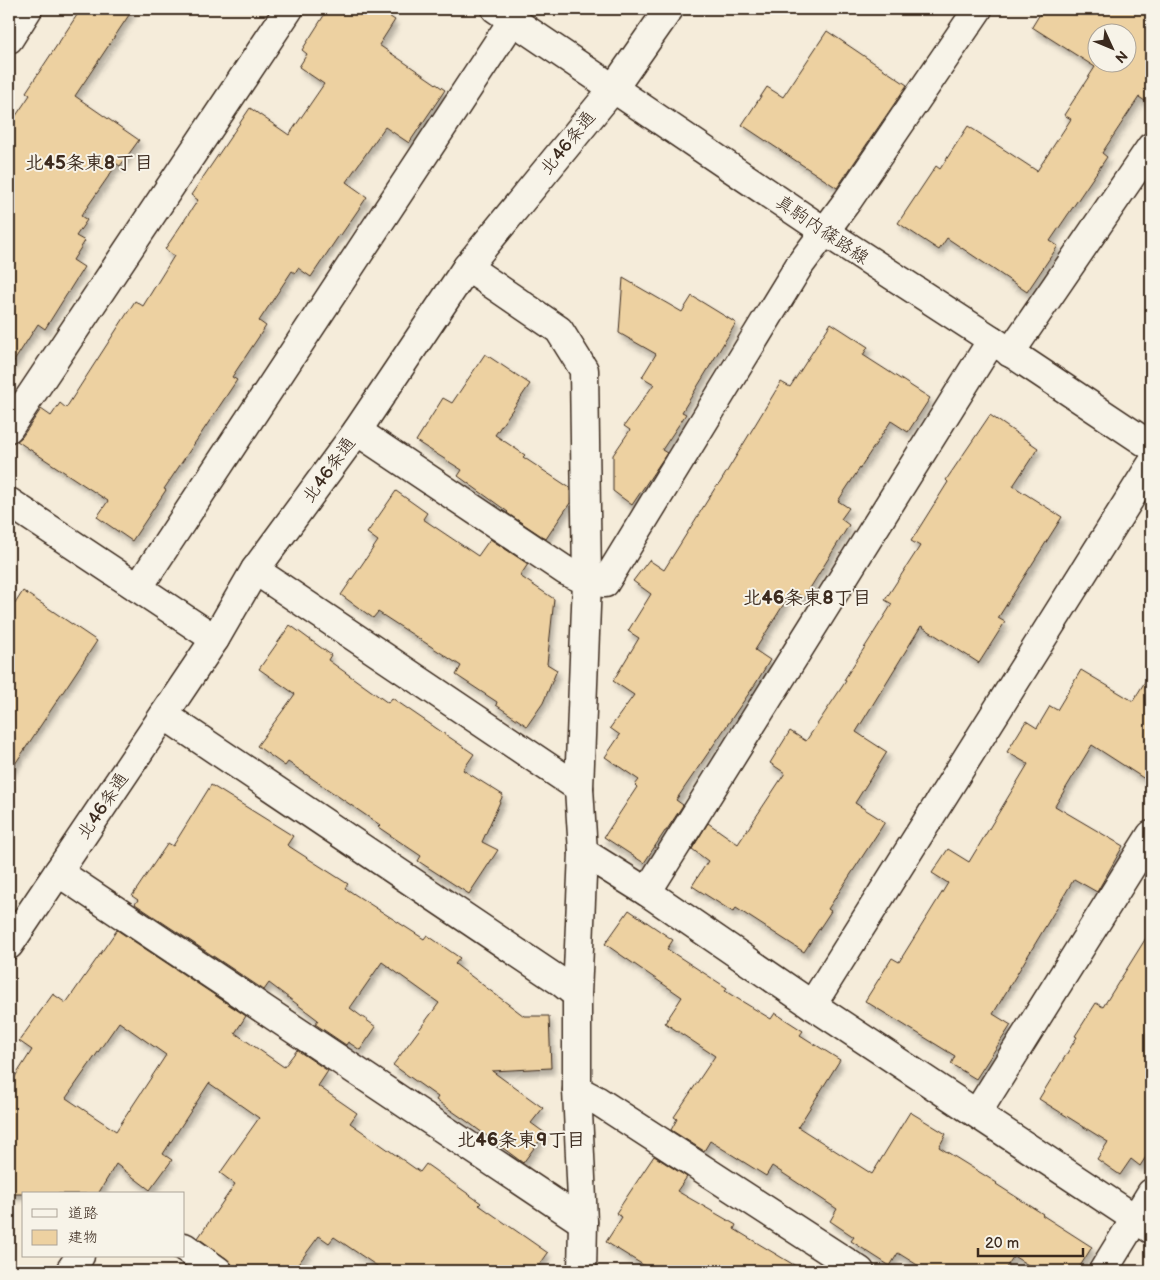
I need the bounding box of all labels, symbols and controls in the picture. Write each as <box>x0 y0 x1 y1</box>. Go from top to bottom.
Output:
north arrow <box>1088 22 1138 72</box>
text: N <box>1111 47 1131 66</box>
street label: 北46条通 <box>536 107 600 179</box>
district label: 北45条東8丁目 <box>25 152 153 175</box>
street label: 真駒内篠路線 <box>771 191 873 269</box>
street label: 北46条通 <box>298 433 360 507</box>
district label: 北46条東8丁目 <box>742 587 872 610</box>
street label: 北46条通 <box>73 769 133 843</box>
district label: 北46条東9丁目 <box>457 1129 585 1152</box>
legend <box>22 1192 185 1258</box>
text: 道路 <box>68 1204 98 1223</box>
scale bar <box>978 1225 1082 1257</box>
text: 建物 <box>68 1228 98 1247</box>
text: 20 m <box>985 1234 1019 1253</box>

